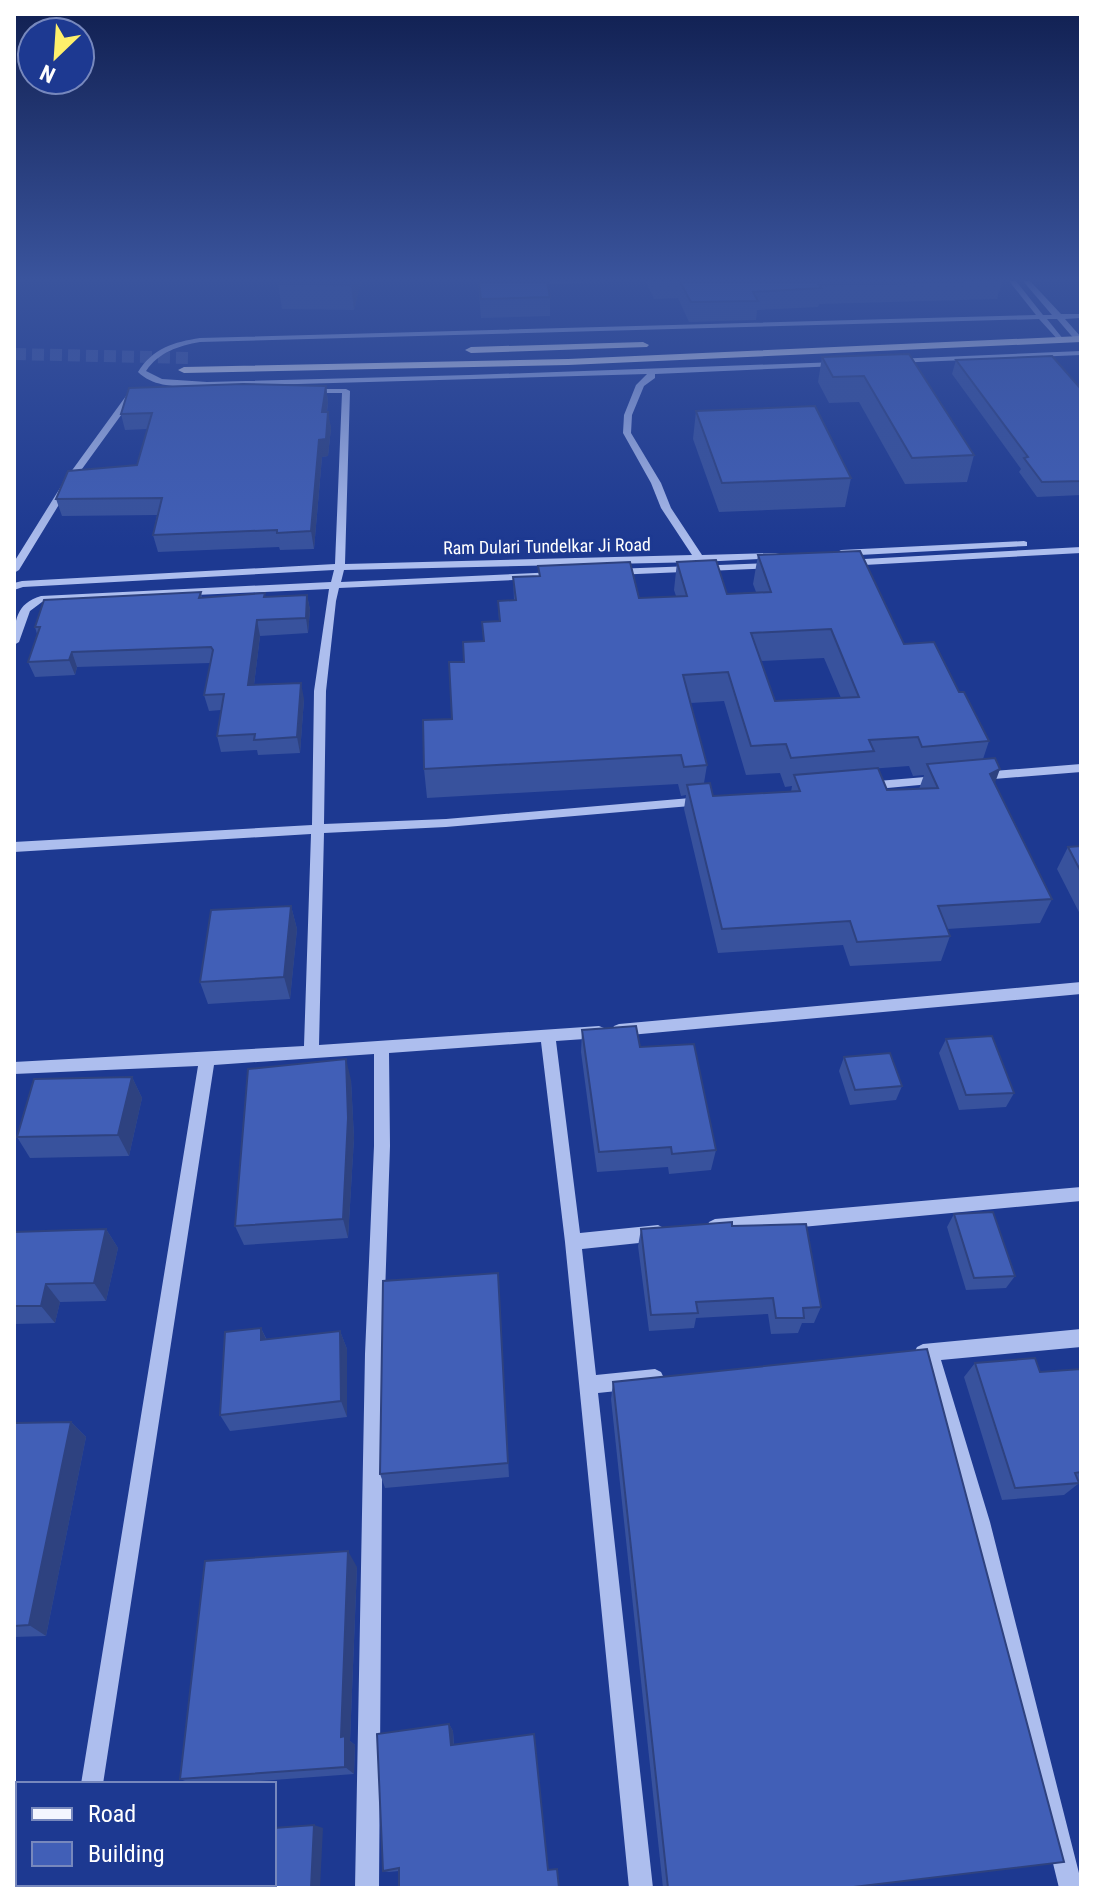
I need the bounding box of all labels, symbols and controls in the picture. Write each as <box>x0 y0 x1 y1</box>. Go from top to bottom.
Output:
north arrow <box>16 16 96 96</box>
text: N <box>36 59 59 88</box>
street label: Ram Dulari Tundelkar Ji Road <box>443 534 651 558</box>
legend <box>16 1782 276 1886</box>
text: Road <box>88 1800 136 1828</box>
text: Building <box>88 1840 165 1868</box>

